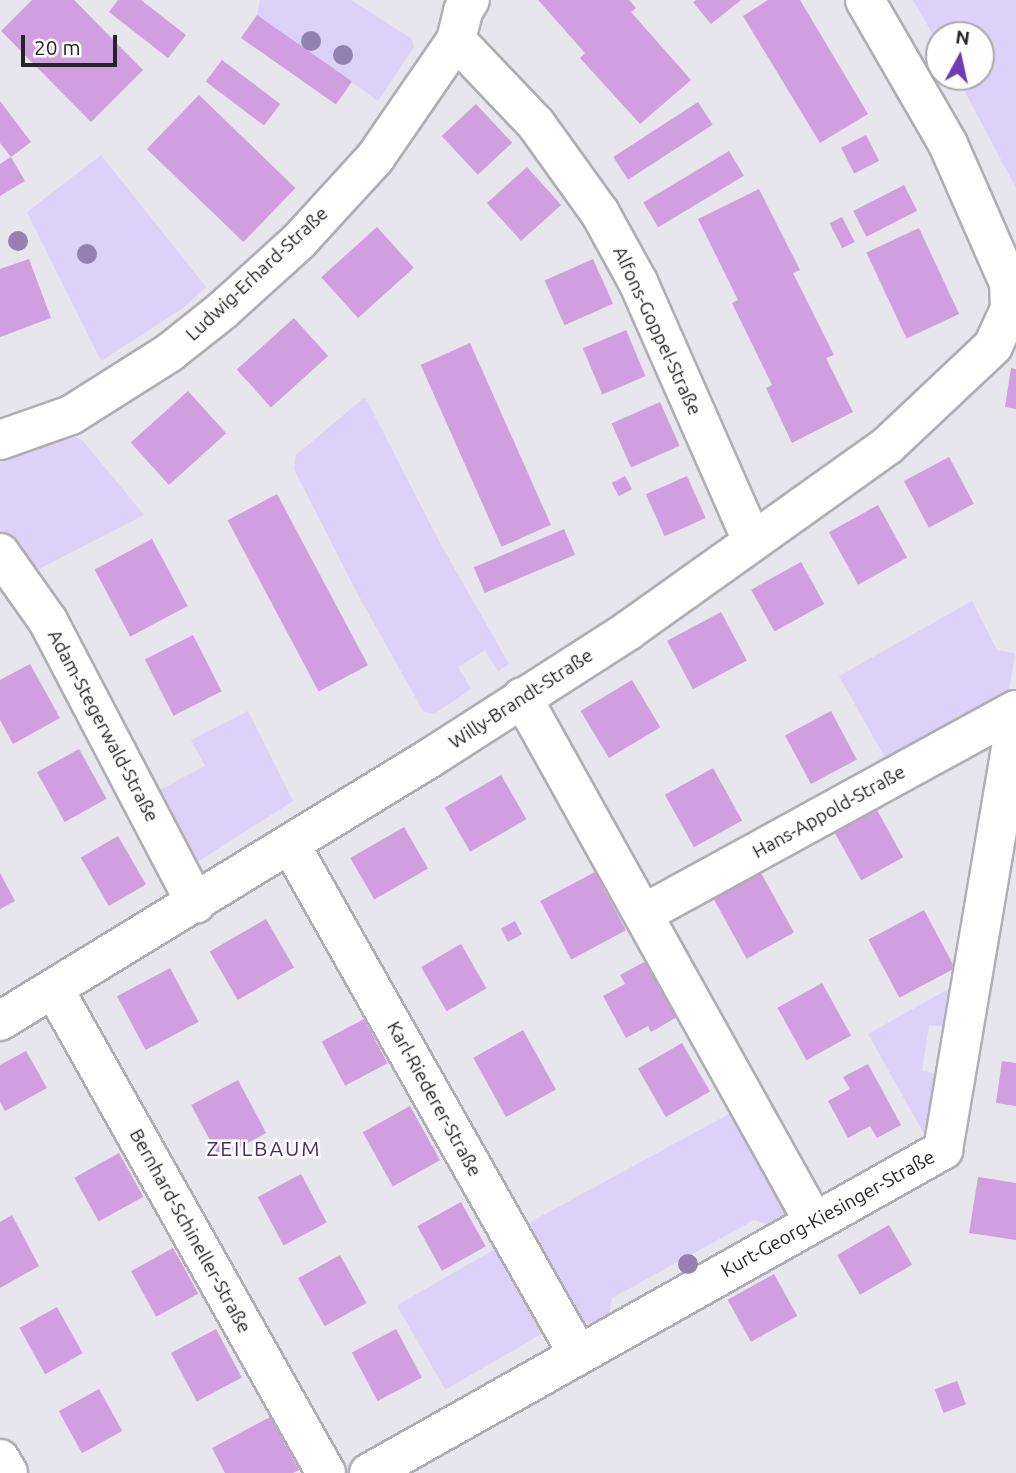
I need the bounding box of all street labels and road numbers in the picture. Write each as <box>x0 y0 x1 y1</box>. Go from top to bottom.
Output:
street label: Ludwig-Erhard-Straße <box>181 202 333 346</box>
street label: Alfons-Goppel-Straße <box>608 243 706 419</box>
street label: Adam-Stegerwald-Straße <box>43 626 163 826</box>
street label: Willy-Brandt-Straße <box>445 644 597 754</box>
street label: Hans-Appold-Straße <box>749 761 909 863</box>
street label: Karl-Riederer-Straße <box>382 1017 486 1181</box>
street label: Bernhard-Schineller-Straße <box>124 1125 256 1337</box>
street label: Kurt-Georg-Kiesinger-Straße <box>717 1146 939 1282</box>

